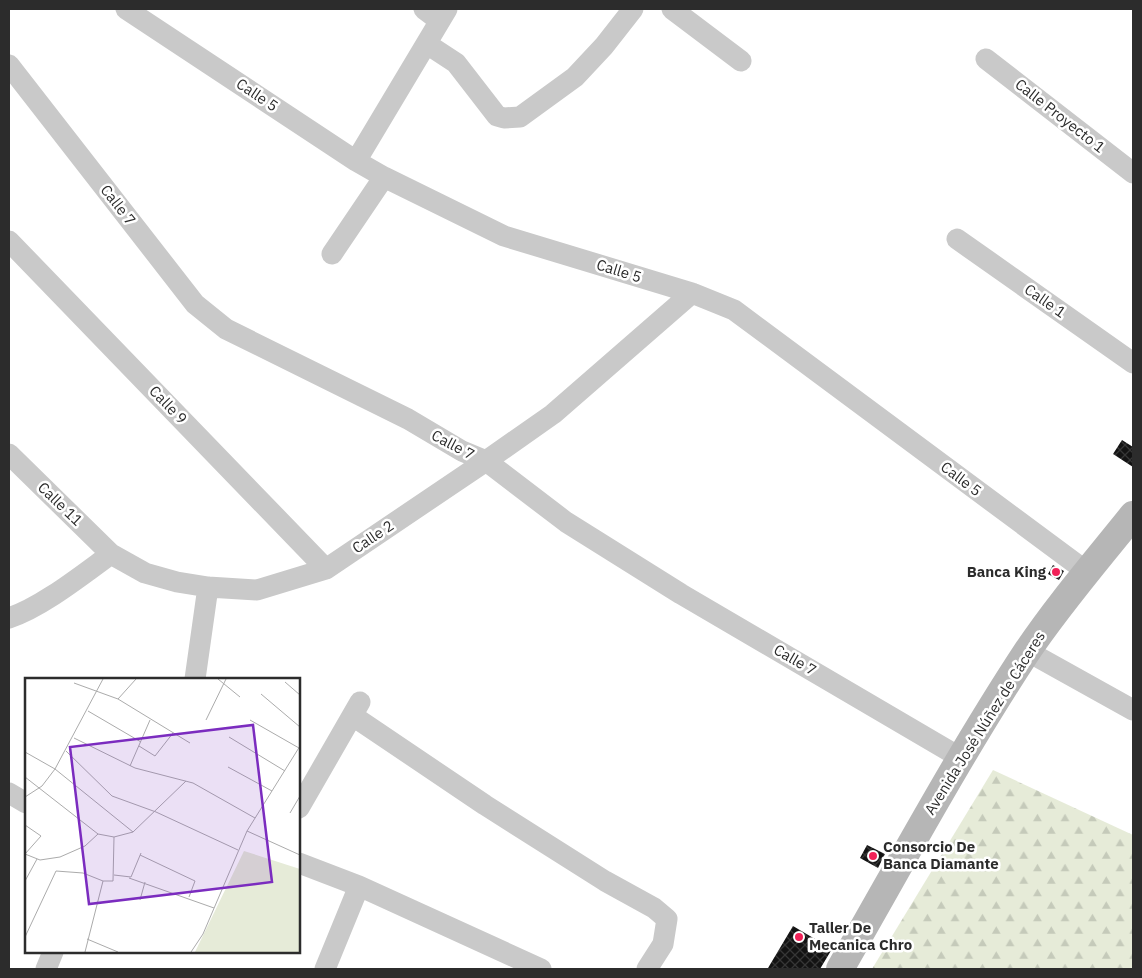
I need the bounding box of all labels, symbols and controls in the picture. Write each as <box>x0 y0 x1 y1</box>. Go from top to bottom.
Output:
street label: Calle 5 <box>233 74 282 115</box>
street label: Calle Proyecto 1 <box>1011 74 1109 157</box>
street label: Calle 7 <box>97 181 140 229</box>
street label: Calle 5 <box>594 255 644 286</box>
street label: Calle 1 <box>1021 280 1070 322</box>
street label: Calle 9 <box>145 381 191 428</box>
street label: Calle 7 <box>428 425 478 464</box>
street label: Calle 5 <box>937 457 985 500</box>
street label: Calle 11 <box>34 478 87 530</box>
street label: Calle 2 <box>348 516 397 557</box>
place label: Banca King <box>967 562 1047 581</box>
marker: Banca King <box>1050 566 1062 578</box>
street label: Avenida José Núñez de Cáceres <box>920 627 1049 818</box>
street label: Calle 7 <box>771 640 820 679</box>
inset map <box>25 678 300 953</box>
place label: Consorcio De Banca Diamante <box>883 837 999 873</box>
marker: Consorcio De Banca Diamante <box>867 850 879 862</box>
place label: Taller De Mecanica Chro <box>809 918 912 954</box>
marker: Taller De Mecanica Chro <box>793 931 805 943</box>

